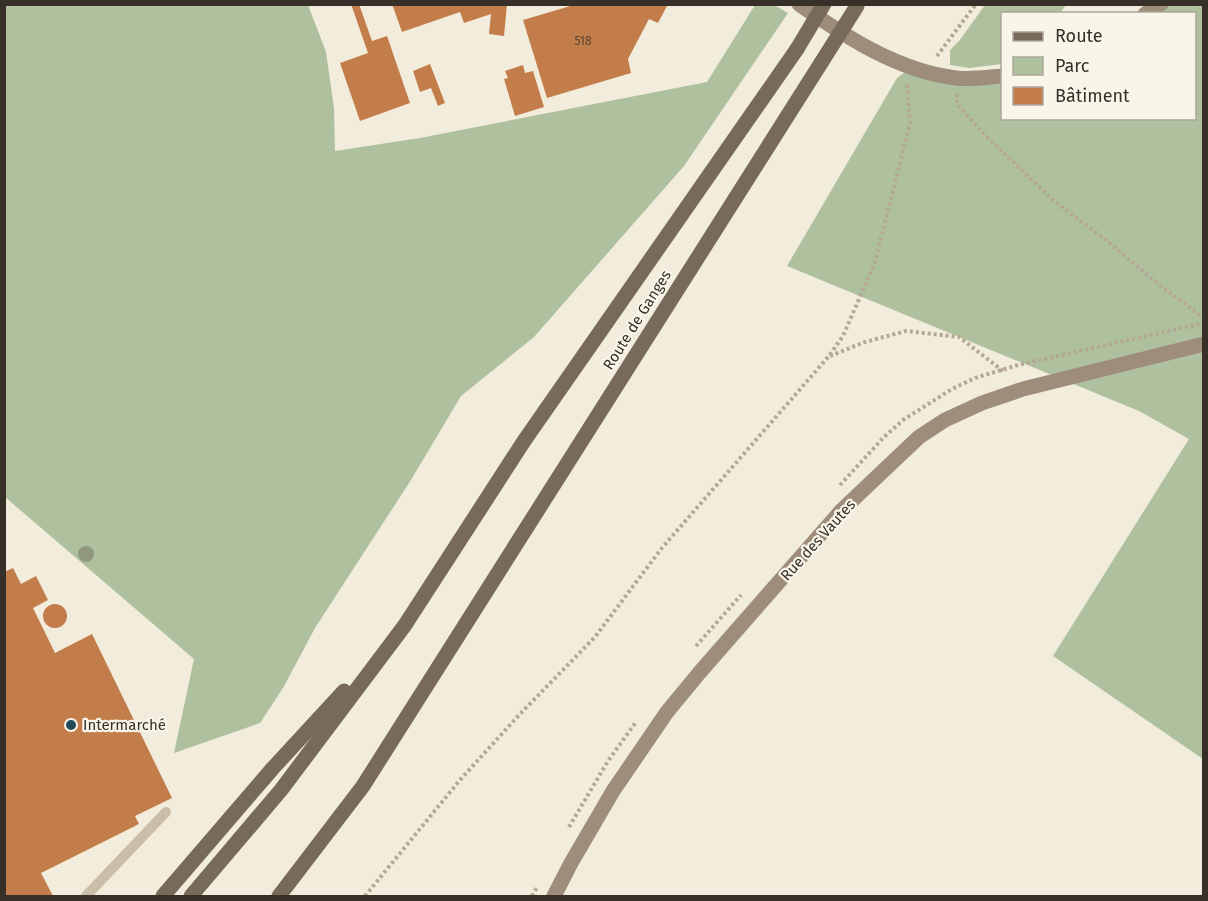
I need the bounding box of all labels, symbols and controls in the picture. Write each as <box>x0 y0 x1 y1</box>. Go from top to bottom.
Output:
legend <box>1001 12 1196 120</box>
text: Route <box>1055 25 1103 47</box>
house number: 518 <box>574 34 592 48</box>
text: Parc <box>1055 55 1090 77</box>
text: Bâtiment <box>1055 85 1130 107</box>
street label: Route de Ganges <box>599 267 675 373</box>
street label: Rue des Vautes <box>777 496 859 584</box>
place label: Intermarché <box>83 716 166 734</box>
marker: Intermarché <box>64 718 78 732</box>

